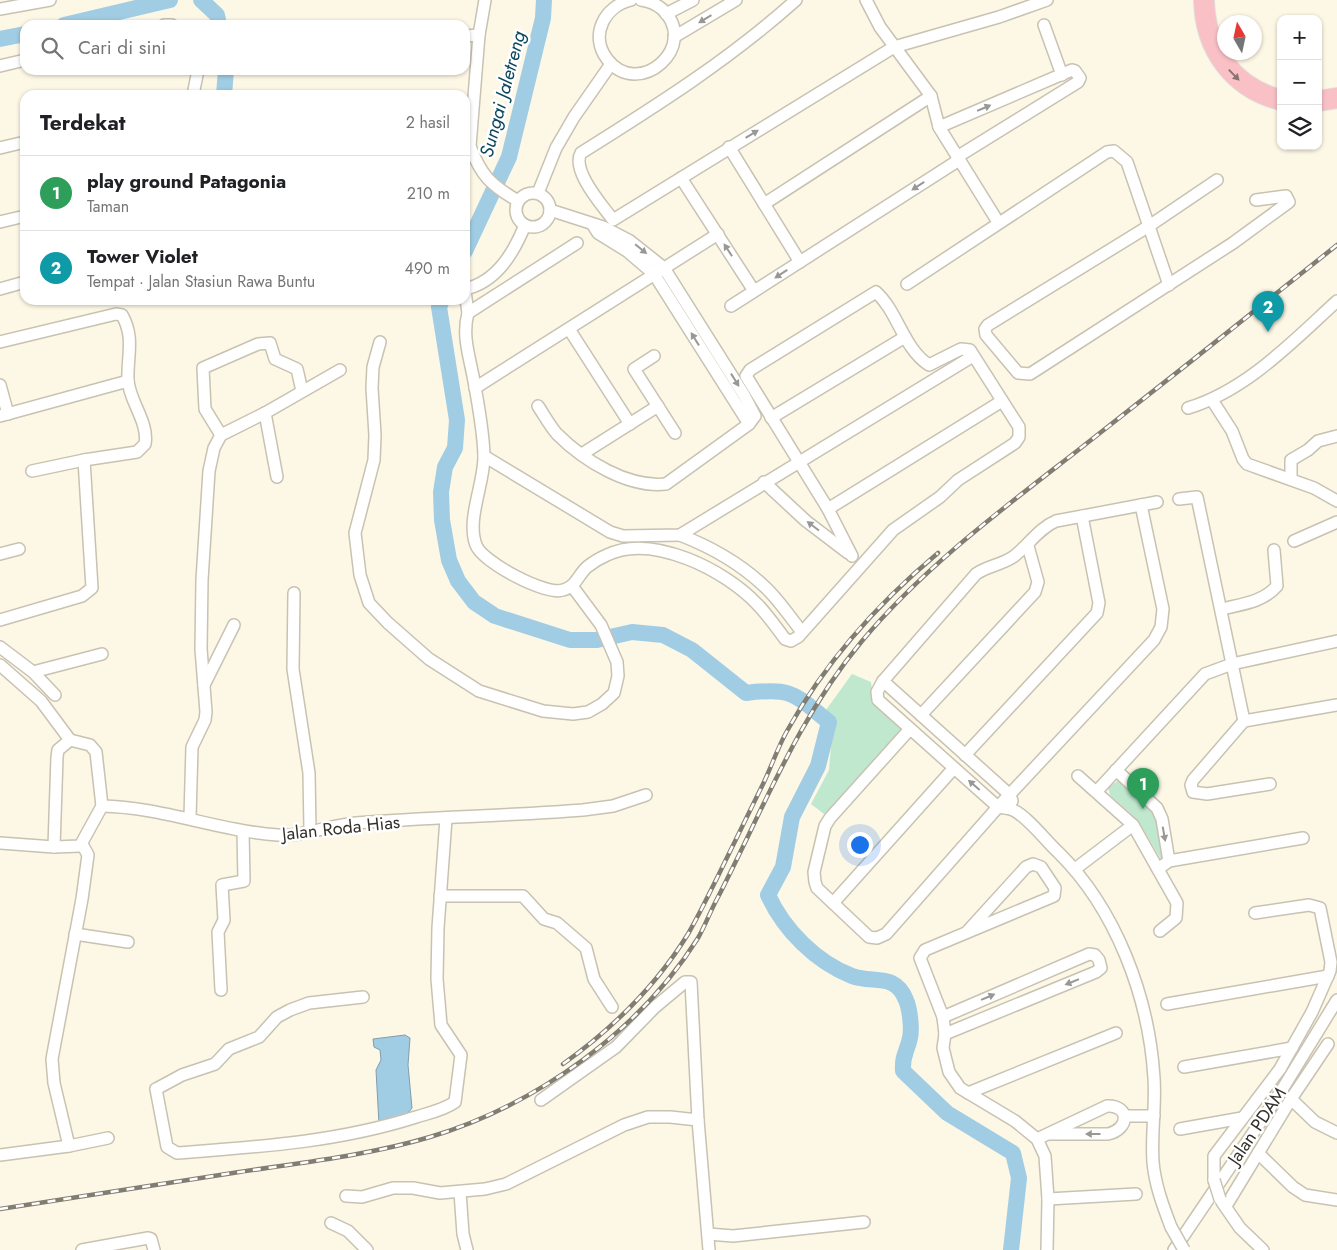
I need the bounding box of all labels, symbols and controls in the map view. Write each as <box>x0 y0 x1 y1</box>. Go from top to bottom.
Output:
one-way arrow <box>698 14 711 23</box>
north arrow <box>1217 15 1262 60</box>
map controls <box>1277 15 1322 150</box>
button: + <box>1277 15 1322 60</box>
search box <box>20 20 470 75</box>
water label: Sungai Jaletreng <box>473 27 532 160</box>
icon: search <box>38 34 66 62</box>
text: Cari di sini <box>78 34 166 61</box>
button: − <box>1277 60 1322 105</box>
one-way arrow <box>1228 69 1240 81</box>
one-way arrow <box>977 103 991 111</box>
button: layers <box>1277 105 1322 150</box>
text: Terdekat <box>40 108 125 138</box>
text: 2 hasil <box>406 111 450 134</box>
one-way arrow <box>746 129 759 138</box>
text: play ground Patagonia <box>87 168 286 195</box>
one-way arrow <box>911 181 924 191</box>
text: 1 <box>52 182 60 205</box>
text: 210 m <box>407 182 450 205</box>
text: Taman <box>87 195 129 218</box>
text: Tower Violet <box>87 243 198 270</box>
one-way arrow <box>723 243 733 257</box>
one-way arrow <box>634 244 647 255</box>
text: 2 <box>51 257 61 280</box>
text: 490 m <box>405 257 450 280</box>
one-way arrow <box>774 269 788 279</box>
text: Tempat · Jalan Stasiun Rawa Buntu <box>87 270 315 293</box>
pin: 2 <box>1252 291 1284 332</box>
one-way arrow <box>690 332 699 345</box>
one-way arrow <box>730 374 740 387</box>
one-way arrow <box>807 521 820 532</box>
pin: 1 <box>1127 768 1159 809</box>
one-way arrow <box>967 780 980 791</box>
street label: Jalan Roda Hias <box>279 809 401 847</box>
one-way arrow <box>1161 827 1169 843</box>
your location <box>847 832 873 858</box>
one-way arrow <box>1064 978 1079 986</box>
one-way arrow <box>981 993 995 1001</box>
street label: Jalan PDAM <box>1220 1082 1293 1172</box>
one-way arrow <box>1084 1130 1100 1138</box>

